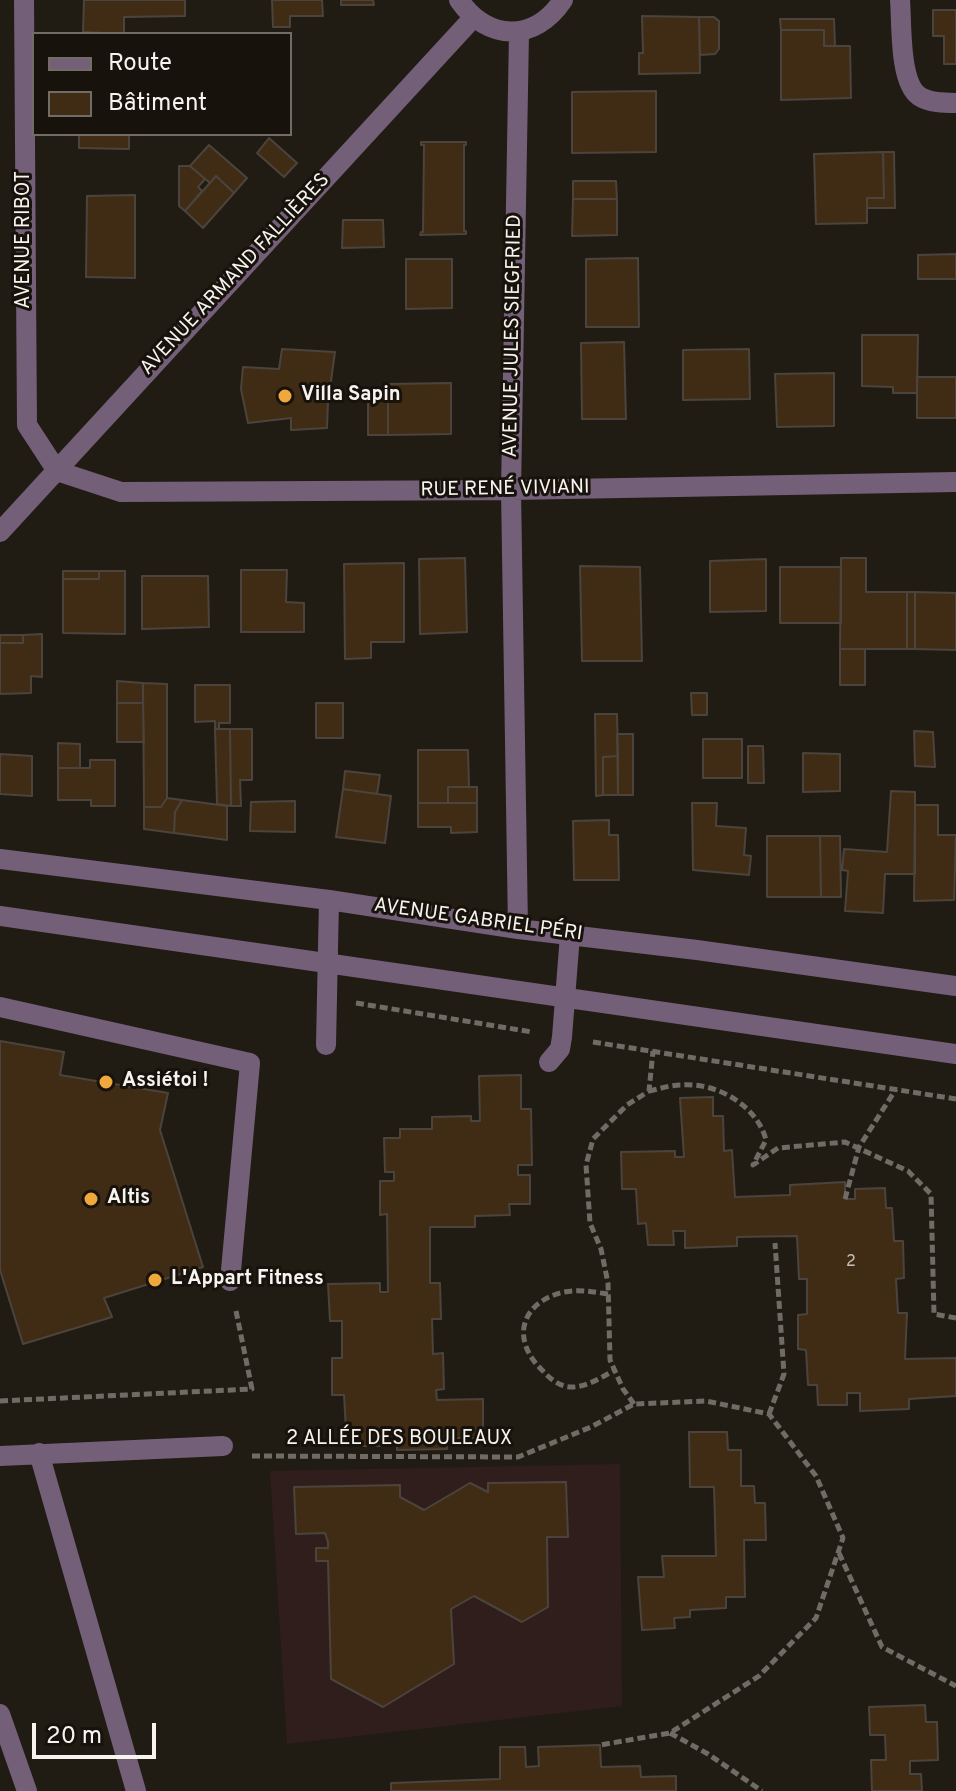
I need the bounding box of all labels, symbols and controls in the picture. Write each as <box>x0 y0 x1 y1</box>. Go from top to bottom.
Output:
legend <box>32 32 292 136</box>
text: Route <box>108 49 172 79</box>
text: Bâtiment <box>108 89 207 119</box>
street label: AVENUE ARMAND FALLIÈRES <box>136 169 336 381</box>
street label: AVENUE RIBOT <box>13 171 37 309</box>
street label: AVENUE JULES SIEGFRIED <box>500 214 528 458</box>
place label: Villa Sapin <box>301 384 401 408</box>
marker: Villa Sapin <box>276 387 294 405</box>
street label: RUE RENÉ VIVIANI <box>420 477 590 503</box>
street label: AVENUE GABRIEL PÉRI <box>372 894 584 948</box>
place label: Assiétoi ! <box>122 1070 208 1094</box>
marker: Assiétoi ! <box>97 1073 115 1091</box>
place label: Altis <box>107 1187 150 1211</box>
marker: Altis <box>82 1190 100 1208</box>
house number: 2 <box>846 1253 856 1273</box>
place label: L'Appart Fitness <box>171 1268 324 1292</box>
marker: L'Appart Fitness <box>146 1271 164 1289</box>
street label: 2 ALLÉE DES BOULEAUX <box>286 1428 512 1452</box>
scale bar <box>36 1707 160 1757</box>
text: 20 m <box>46 1722 102 1752</box>

